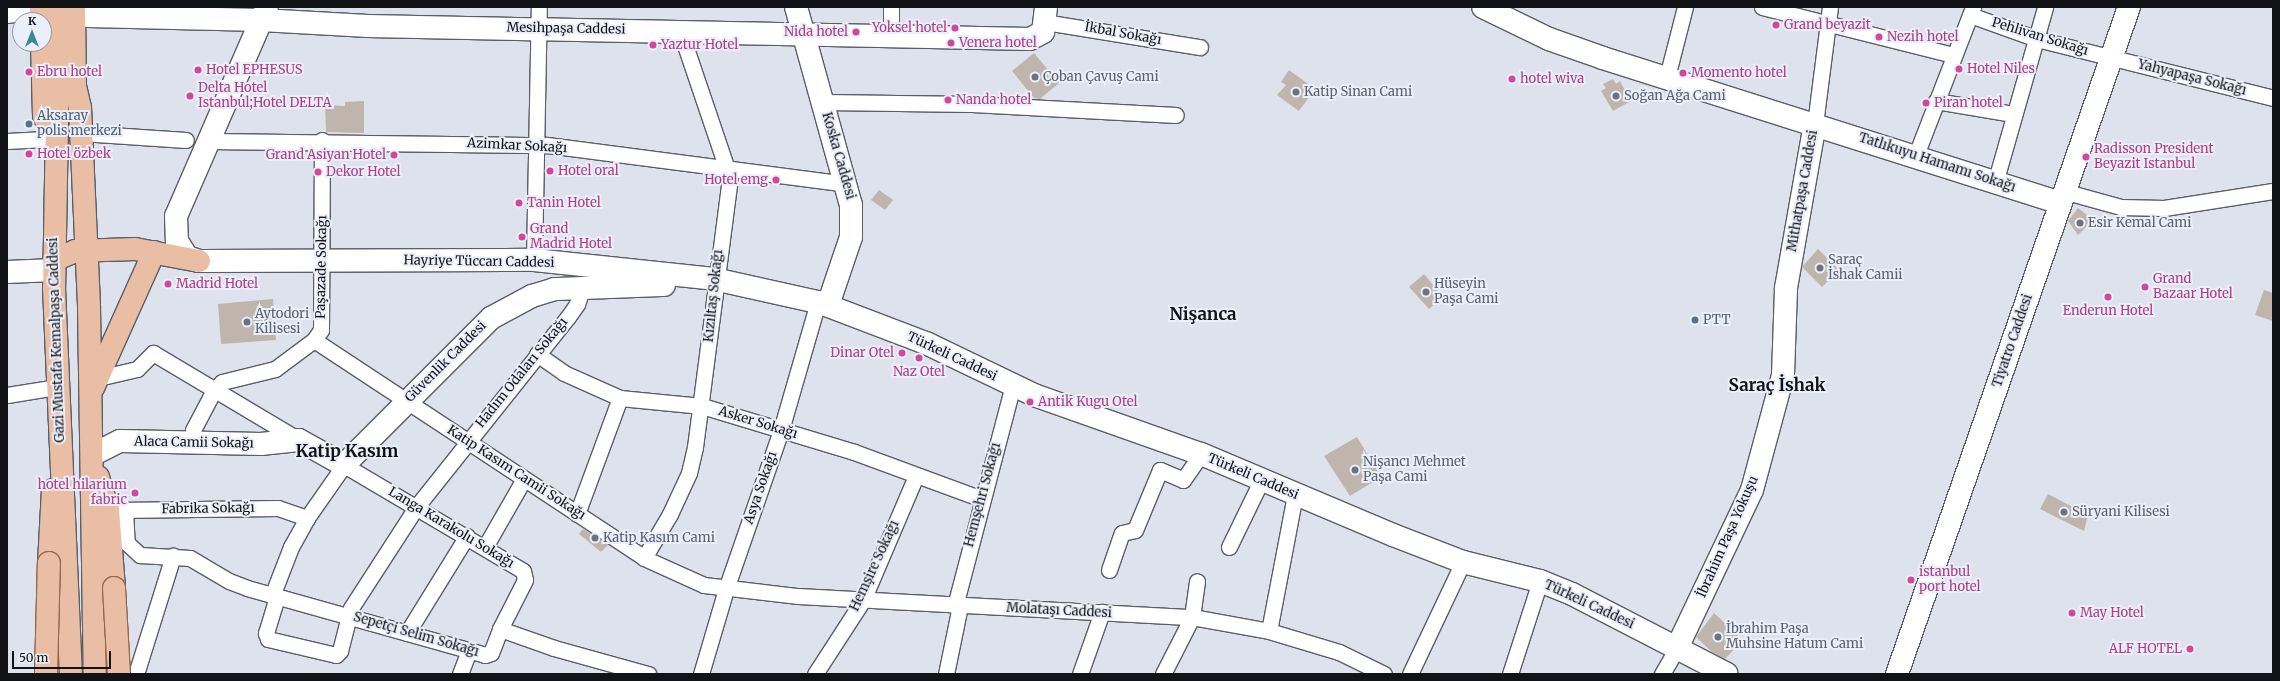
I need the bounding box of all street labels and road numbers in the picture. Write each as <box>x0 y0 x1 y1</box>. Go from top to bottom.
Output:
street label: Pehlivan Sokağı <box>1990 15 2090 59</box>
street label: Mesihpaşa Caddesi <box>506 20 626 38</box>
street label: İkbal Sokağı <box>1083 20 1163 48</box>
street label: Yahyapaşa Sokağı <box>2136 57 2248 99</box>
street label: Koska Caddesi <box>818 111 858 201</box>
street label: Mithatpaşa Caddesi <box>1785 129 1821 253</box>
street label: Tatlıkuyu Hamamı Sokağı <box>1857 130 2017 196</box>
street label: Azimkar Sokağı <box>466 136 568 156</box>
street label: Paşazade Sokağı <box>313 215 331 319</box>
street label: Gazi Mustafa Kemalpaşa Caddesi <box>46 237 68 443</box>
street label: Kızıltaş Sokağı <box>701 249 727 343</box>
street label: Hayriye Tüccarı Caddesi <box>403 253 555 271</box>
street label: Tiyatro Caddesi <box>1990 292 2036 390</box>
street label: Hadım Odaları Sokağı <box>473 315 571 431</box>
street label: Güvenlik Caddesi <box>402 318 490 406</box>
street label: Türkeli Caddesi <box>905 329 999 385</box>
street label: Asker Sokağı <box>717 404 799 442</box>
street label: Katip Kasım Camii Sokağı <box>444 422 588 524</box>
street label: Alaca Camii Sokağı <box>134 434 254 452</box>
street label: Hemşehri Sokağı <box>962 441 1004 549</box>
street label: Asya Sokağı <box>741 450 781 526</box>
street label: Türkeli Caddesi <box>1205 451 1301 503</box>
street label: İbrahim Paşa Yokuşu <box>1694 474 1762 600</box>
street label: Langa Karakolu Sokağı <box>385 484 517 572</box>
street label: Fabrika Sokağı <box>161 500 255 518</box>
street label: Hemşire Sokağı <box>847 518 903 614</box>
street label: Türkeli Caddesi <box>1542 577 1636 633</box>
street label: Molataşı Caddesi <box>1006 600 1112 622</box>
street label: Sepetçi Selim Sokağı <box>351 610 481 660</box>

